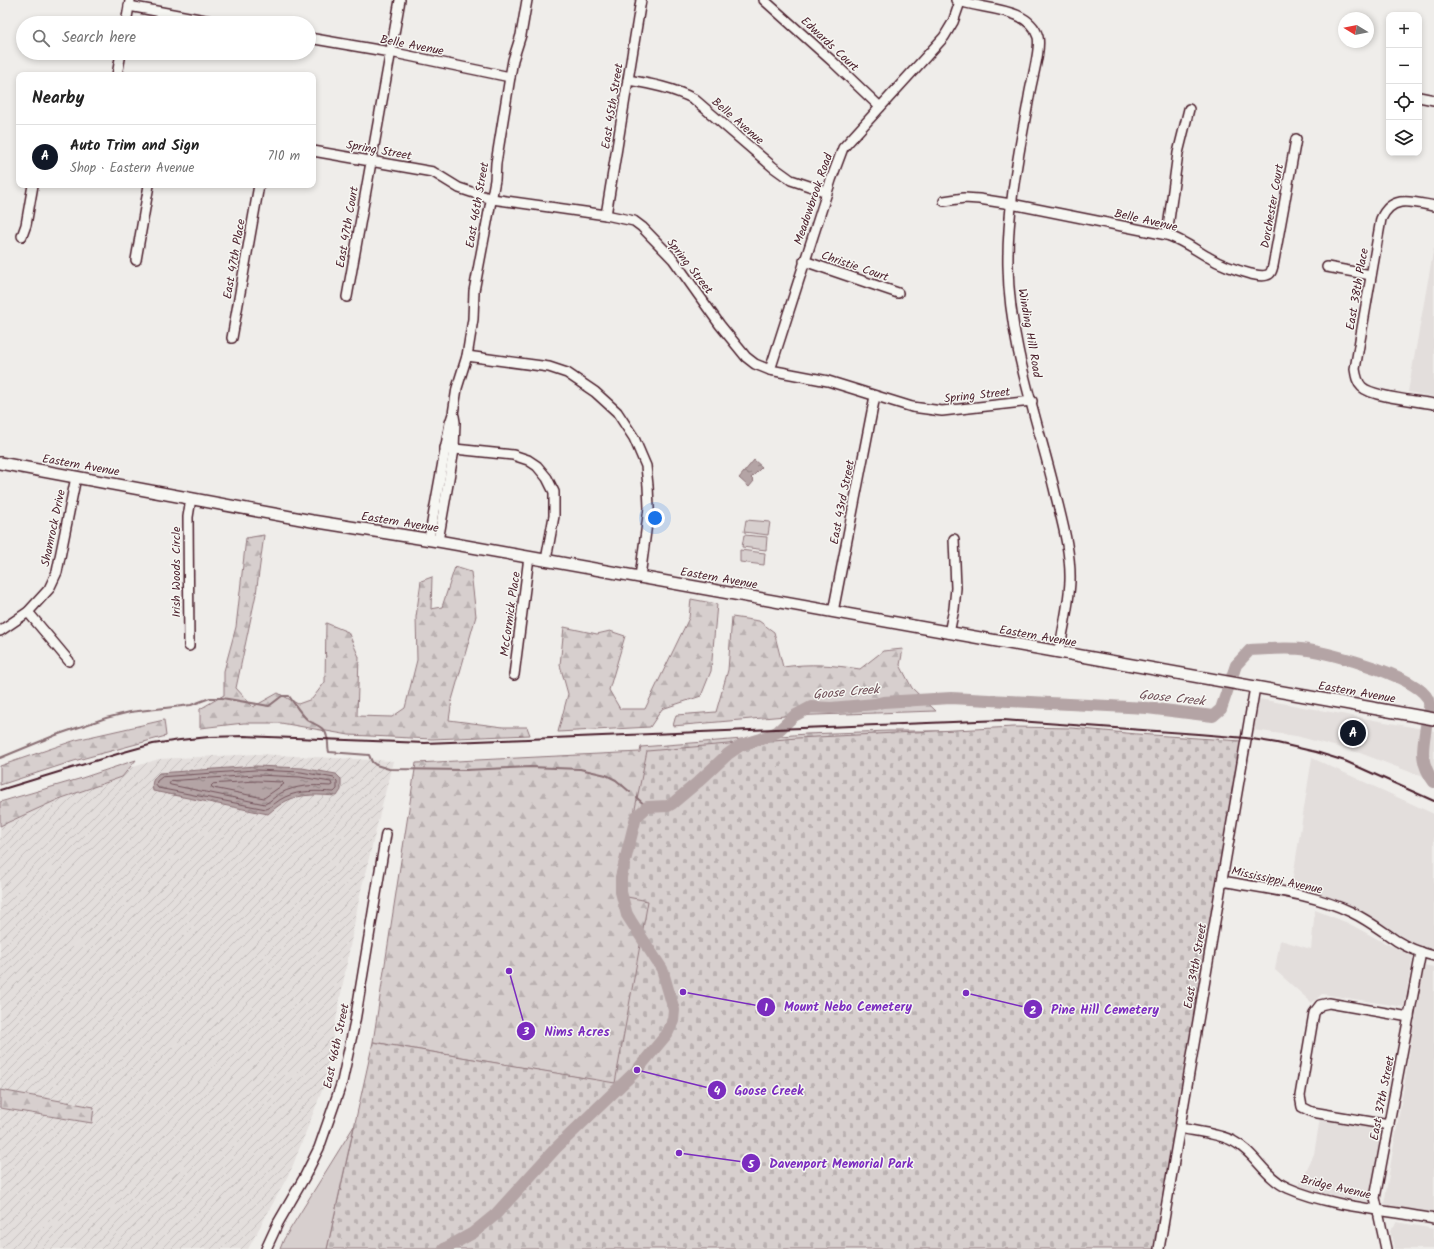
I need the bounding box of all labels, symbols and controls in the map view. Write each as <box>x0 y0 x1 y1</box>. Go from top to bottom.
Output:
street label: Edwards Court <box>796 12 863 77</box>
north arrow <box>1338 12 1374 48</box>
map controls <box>1386 12 1422 156</box>
button: + <box>1386 12 1422 48</box>
search box <box>16 16 316 60</box>
text: Search here <box>62 26 136 50</box>
icon: search <box>30 27 52 49</box>
street label: Belle Avenue <box>378 30 446 61</box>
button: − <box>1386 48 1422 84</box>
street label: East 45th Street <box>596 61 629 150</box>
button: locate <box>1386 84 1422 120</box>
text: Nearby <box>32 85 84 112</box>
street label: Belle Avenue <box>707 93 769 150</box>
button: layers <box>1386 120 1422 156</box>
text: Auto Trim and Sign <box>70 134 199 158</box>
street label: Spring Street <box>345 135 414 166</box>
text: A <box>41 146 49 167</box>
text: 710 m <box>268 146 300 167</box>
street label: Meadowbrook Road <box>789 150 838 247</box>
text: Shop · Eastern Avenue <box>70 158 194 179</box>
street label: East 46th Street <box>461 160 494 249</box>
street label: Dorchester Court <box>1256 162 1289 250</box>
street label: East 47th Court <box>331 185 364 269</box>
street label: Belle Avenue <box>1112 204 1180 237</box>
street label: East 47th Place <box>218 217 251 301</box>
street label: Spring Street <box>662 234 718 299</box>
street label: Christie Court <box>819 246 891 287</box>
street label: East 38th Place <box>1341 246 1374 332</box>
street label: Winding Hill Road <box>1012 287 1047 380</box>
street label: Spring Street <box>943 383 1011 408</box>
street label: Eastern Avenue <box>41 449 122 482</box>
street label: East 43rd Street <box>825 458 860 546</box>
street label: Shamrock Drive <box>36 487 71 568</box>
street label: Eastern Avenue <box>360 507 441 538</box>
your location <box>645 508 665 528</box>
street label: Irish Woods Circle <box>167 526 186 617</box>
street label: Eastern Avenue <box>679 562 760 595</box>
street label: McCormick Place <box>495 570 526 658</box>
street label: Eastern Avenue <box>998 620 1079 653</box>
street label: Eastern Avenue <box>1317 676 1398 709</box>
water label: Goose Creek <box>812 679 882 706</box>
water label: Goose Creek <box>1138 685 1208 713</box>
pin: A <box>1340 718 1366 748</box>
street label: Mississippi Avenue <box>1229 862 1325 900</box>
street label: East 39th Street <box>1179 922 1212 1010</box>
callout: Mount Nebo Cemetery <box>756 994 920 1019</box>
text: Mount Nebo Cemetery <box>784 997 912 1018</box>
callout: Pine Hill Cemetery <box>1023 997 1167 1022</box>
text: 1 <box>764 998 768 1017</box>
text: Pine Hill Cemetery <box>1051 1000 1159 1021</box>
street label: East 46th Street <box>318 1001 355 1091</box>
text: 2 <box>1030 1001 1037 1020</box>
callout: Nims Acres <box>516 1019 617 1044</box>
text: 3 <box>522 1022 530 1041</box>
text: Nims Acres <box>545 1022 609 1043</box>
street label: East 37th Street <box>1365 1054 1400 1142</box>
callout: Goose Creek <box>707 1077 812 1102</box>
text: 4 <box>714 1081 721 1100</box>
text: Goose Creek <box>735 1081 804 1102</box>
callout: Davenport Memorial Park <box>741 1151 920 1176</box>
text: Davenport Memorial Park <box>769 1154 913 1175</box>
text: 5 <box>747 1155 755 1174</box>
street label: Bridge Avenue <box>1299 1170 1374 1205</box>

